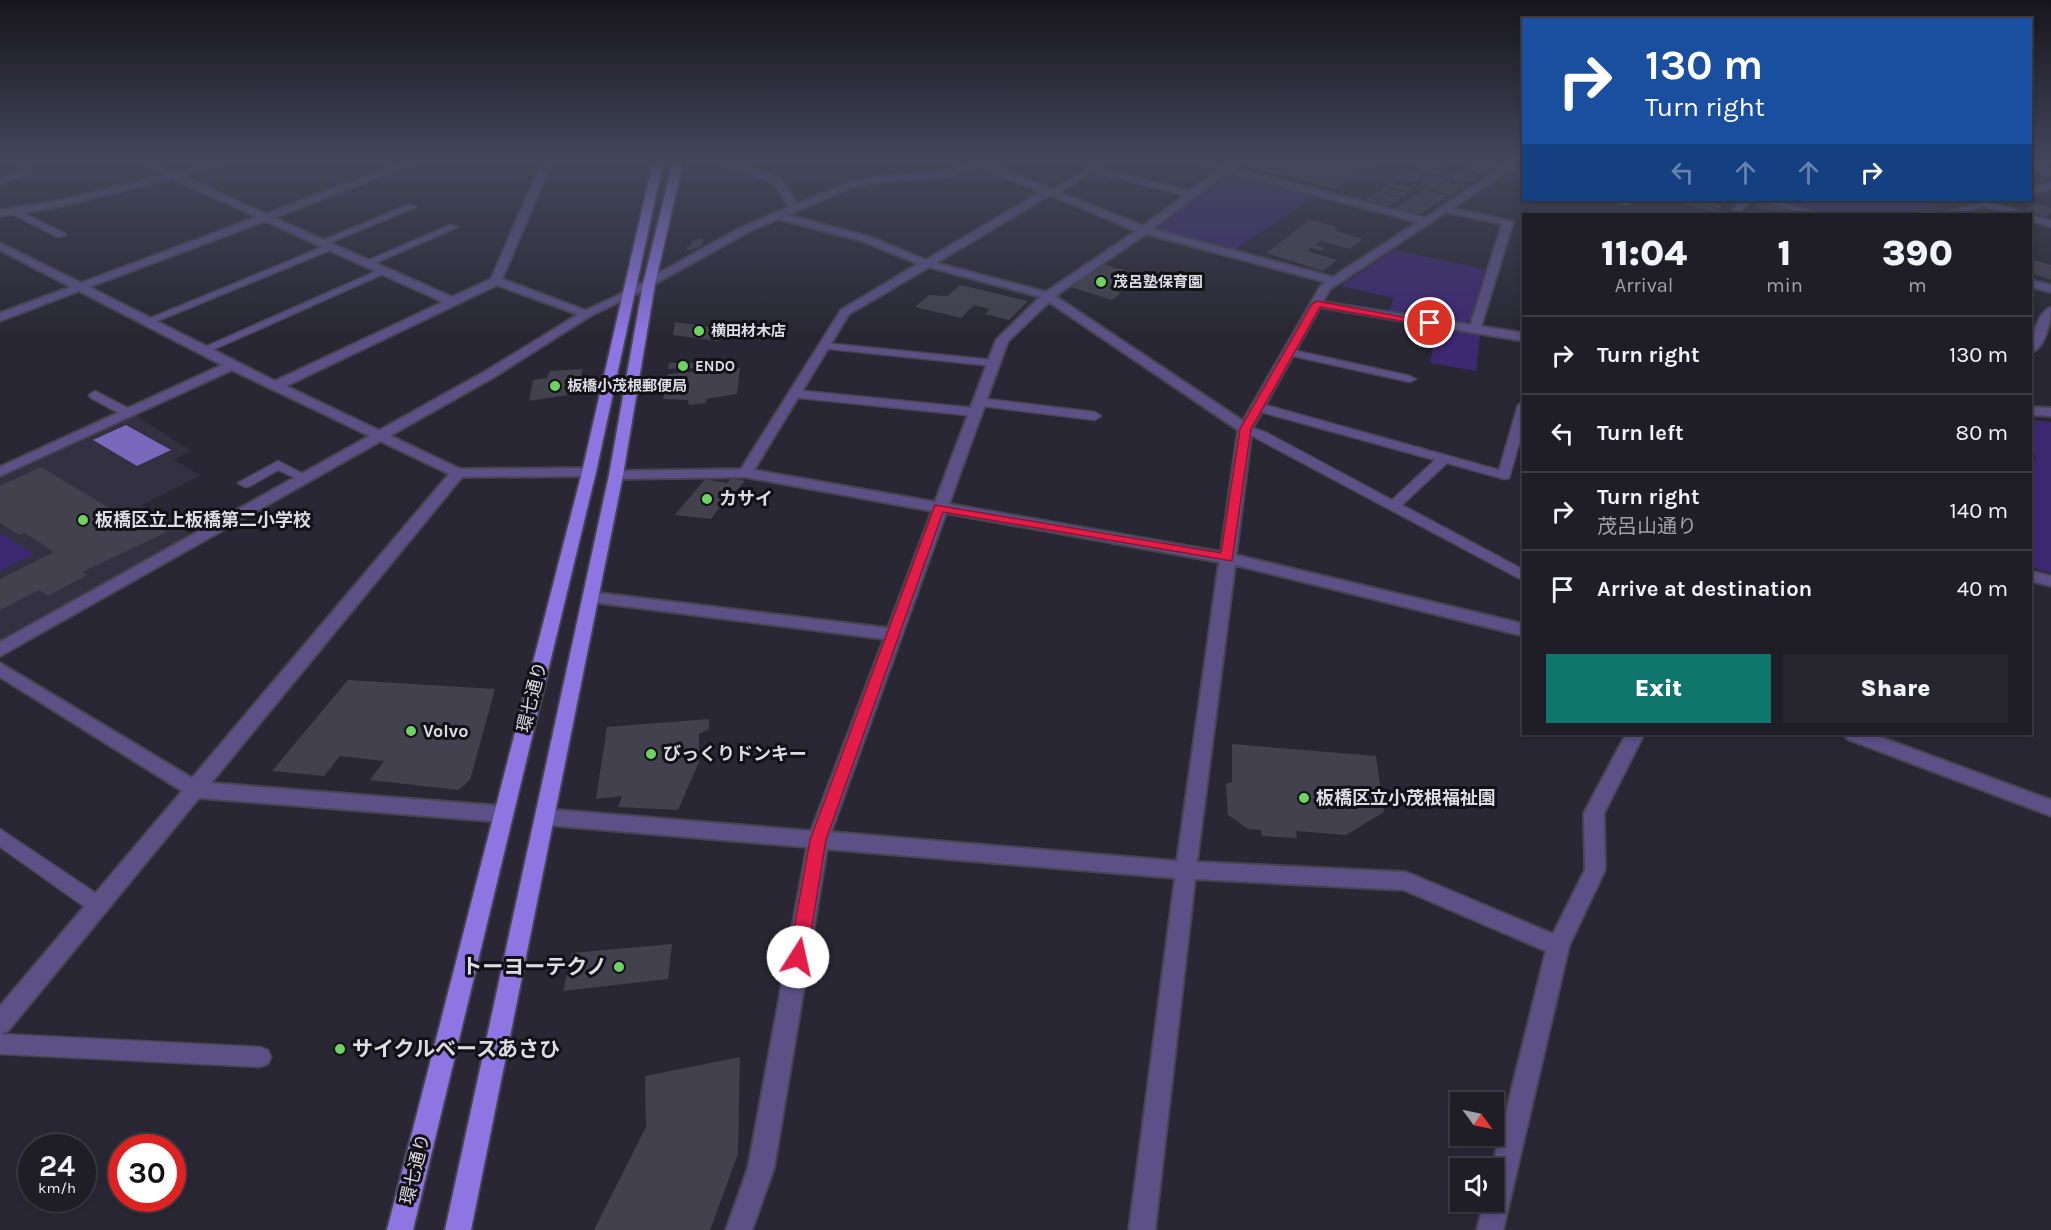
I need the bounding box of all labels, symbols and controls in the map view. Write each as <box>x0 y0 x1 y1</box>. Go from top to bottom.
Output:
text: 130 m <box>1645 40 1763 90</box>
icon: right <box>1546 42 1624 120</box>
text: Turn right <box>1645 91 1765 123</box>
icon: left <box>1666 156 1699 189</box>
icon: ahead <box>1729 156 1762 189</box>
icon: ahead <box>1792 156 1825 189</box>
icon: right <box>1855 156 1888 189</box>
text: 11:04 <box>1601 232 1687 274</box>
text: 1 <box>1778 232 1791 274</box>
text: 390 <box>1882 232 1953 274</box>
place label: 茂呂塾保育園 <box>1113 273 1203 291</box>
text: Arrival <box>1615 274 1673 297</box>
text: min <box>1766 274 1803 297</box>
text: m <box>1908 274 1927 297</box>
marker: 茂呂塾保育園 <box>1094 275 1108 289</box>
pin <box>1404 297 1455 348</box>
icon: arrive <box>1413 306 1446 339</box>
place label: 横田材木店 <box>711 322 786 340</box>
marker: 横田材木店 <box>692 324 706 338</box>
icon: right <box>1546 339 1579 372</box>
text: Turn right <box>1597 342 1700 368</box>
text: 130 m <box>1949 342 2008 368</box>
place label: ENDO <box>695 357 735 375</box>
marker: ENDO <box>676 359 690 373</box>
place label: 板橋小茂根郵便局 <box>567 377 687 395</box>
marker: 板橋小茂根郵便局 <box>548 379 562 393</box>
icon: left <box>1546 417 1579 450</box>
text: Turn left <box>1597 420 1684 446</box>
text: 80 m <box>1956 420 2008 446</box>
text: Turn right <box>1597 484 1700 510</box>
place label: カサイ <box>719 488 773 510</box>
marker: カサイ <box>700 492 714 506</box>
icon: right <box>1546 495 1579 528</box>
text: 140 m <box>1950 498 2008 524</box>
place label: 板橋区立上板橋第二小学校 <box>95 509 311 531</box>
marker: 板橋区立上板橋第二小学校 <box>76 513 90 527</box>
text: 茂呂山通り <box>1597 515 1697 538</box>
icon: arrive <box>1546 573 1579 606</box>
text: Arrive at destination <box>1597 576 1812 602</box>
text: 40 m <box>1957 576 2008 602</box>
button: Exit <box>1546 654 1771 723</box>
button: Share <box>1783 654 2008 723</box>
street label: 環七通り <box>513 659 551 735</box>
place label: Volvo <box>423 720 468 742</box>
marker: Volvo <box>404 724 418 738</box>
place label: びっくりドンキー <box>663 743 807 765</box>
marker: びっくりドンキー <box>644 747 658 761</box>
place label: 板橋区立小茂根福祉園 <box>1316 787 1496 809</box>
marker: 板橋区立小茂根福祉園 <box>1297 791 1311 805</box>
position arrow <box>766 925 830 989</box>
place label: トーヨーテクノ <box>461 955 607 979</box>
marker: トーヨーテクノ <box>612 960 626 974</box>
place label: サイクルベースあさひ <box>352 1037 560 1061</box>
marker: サイクルベースあさひ <box>333 1042 347 1056</box>
north arrow <box>1450 1092 1504 1146</box>
map controls <box>1450 1092 1504 1212</box>
street label: 環七通り <box>396 1131 434 1207</box>
speed limit sign: 30 <box>108 1134 186 1212</box>
text: 24 <box>39 1148 75 1184</box>
button: sound <box>1450 1158 1504 1212</box>
text: km/h <box>38 1179 76 1197</box>

